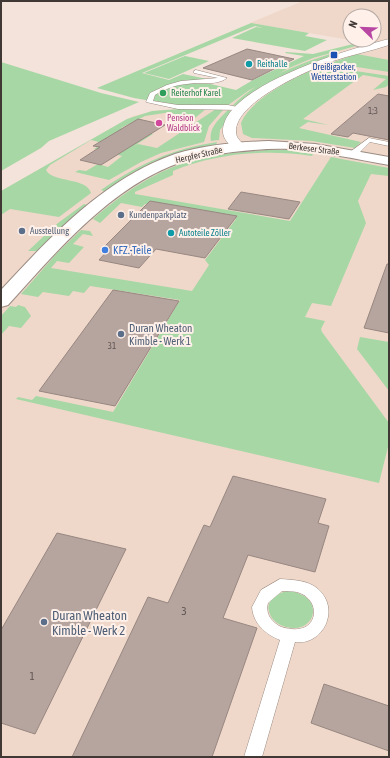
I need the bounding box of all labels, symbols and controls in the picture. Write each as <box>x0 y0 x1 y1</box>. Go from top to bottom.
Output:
north arrow <box>342 8 382 48</box>
text: N <box>346 19 360 29</box>
marker: Dreißigacker, Wetterstation <box>329 50 339 60</box>
marker: Reithalle <box>244 59 254 69</box>
place label: Reithalle <box>257 59 288 69</box>
place label: Dreißigacker, Wetterstation <box>311 62 357 82</box>
marker: Reiterhof Karel <box>158 88 168 98</box>
place label: Reiterhof Karel <box>171 88 221 98</box>
house number: 1;3 <box>368 106 378 116</box>
place label: Pension Waldblick <box>167 113 200 133</box>
marker: Pension Waldblick <box>154 118 164 128</box>
street label: Berkeser Straße <box>288 141 340 157</box>
street label: Herpfer Straße <box>174 145 224 165</box>
marker: Kundenparkplatz <box>116 210 126 220</box>
place label: Kundenparkplatz <box>129 210 187 220</box>
marker: Ausstellung <box>17 226 27 236</box>
place label: Ausstellung <box>30 226 69 236</box>
marker: Autoteile Zöller <box>166 228 176 238</box>
place label: Autoteile Zöller <box>179 228 231 238</box>
place label: KFZ.-Teile <box>113 244 151 256</box>
marker: KFZ.-Teile <box>100 245 110 255</box>
place label: Duran Wheaton Kimble - Werk 1 <box>129 322 192 347</box>
marker: Duran Wheaton Kimble - Werk 1 <box>116 329 126 339</box>
house number: 31 <box>108 341 116 351</box>
house number: 3 <box>181 605 187 617</box>
place label: Duran Wheaton Kimble - Werk 2 <box>52 608 127 638</box>
marker: Duran Wheaton Kimble - Werk 2 <box>39 617 49 627</box>
house number: 1 <box>29 670 35 682</box>

